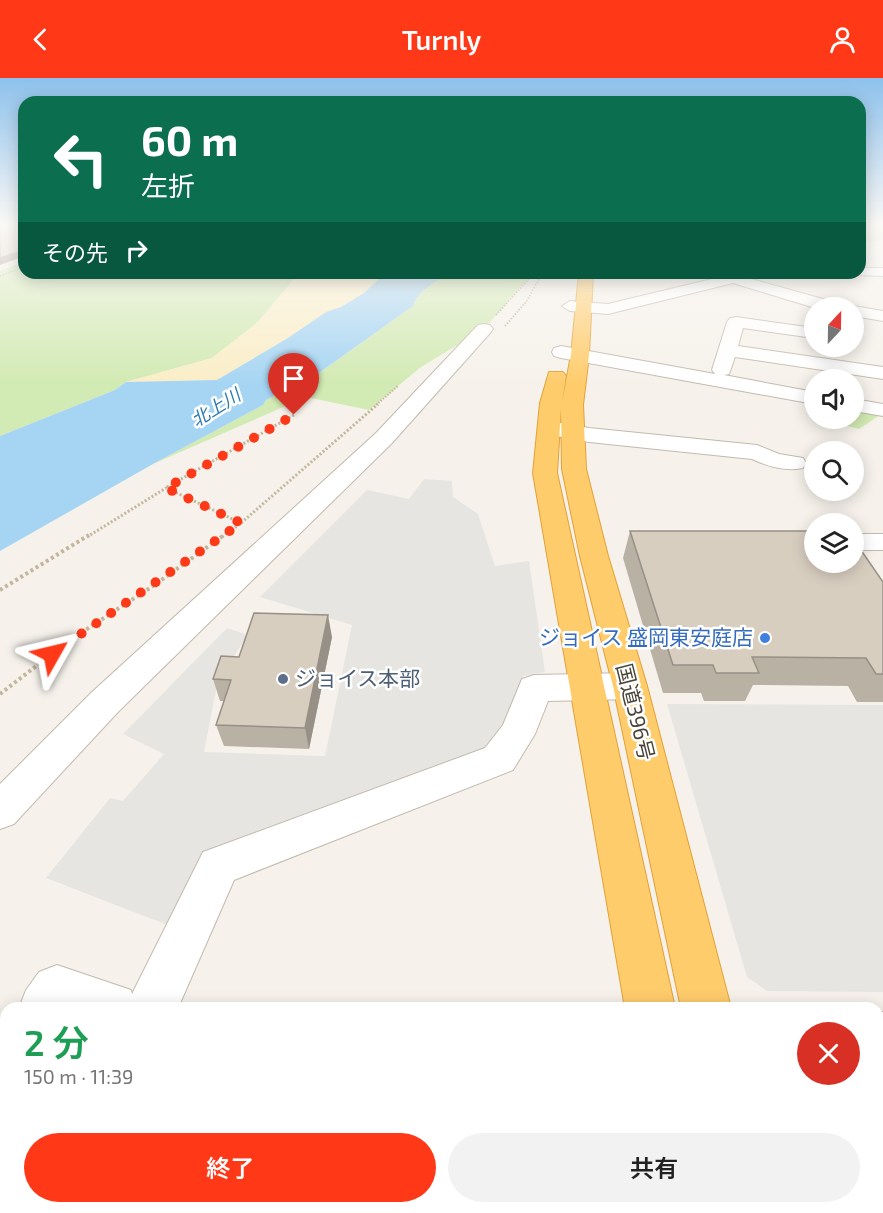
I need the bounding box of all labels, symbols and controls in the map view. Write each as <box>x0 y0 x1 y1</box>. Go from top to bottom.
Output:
icon: back <box>24 23 57 56</box>
text: Turnly <box>402 23 481 55</box>
icon: person <box>826 23 859 56</box>
text: 60 m <box>141 114 238 164</box>
icon: left <box>42 120 120 198</box>
text: 左折 <box>141 169 195 201</box>
icon: right <box>120 234 153 267</box>
text: その先 <box>42 239 108 265</box>
north arrow <box>804 297 864 357</box>
map controls <box>804 297 864 573</box>
pin <box>268 353 319 415</box>
icon: arrive <box>277 362 310 395</box>
button: sound <box>804 369 864 429</box>
water label: 北上川 <box>187 382 246 431</box>
button: search <box>804 441 864 501</box>
button: layers <box>804 513 864 573</box>
position arrow <box>20 622 84 686</box>
place label: ジョイス 盛岡東安庭店 <box>539 624 753 649</box>
marker: ジョイス 盛岡東安庭店 <box>758 631 772 645</box>
street label: 国道396号 <box>612 661 661 763</box>
place label: ジョイス本部 <box>295 665 420 690</box>
marker: ジョイス本部 <box>276 672 290 686</box>
text: 2 分 <box>24 1020 89 1063</box>
button: close <box>797 1022 860 1085</box>
text: 150 m · 11:39 <box>24 1064 134 1088</box>
button: 終了 <box>24 1133 436 1202</box>
button: 共有 <box>448 1133 860 1202</box>

